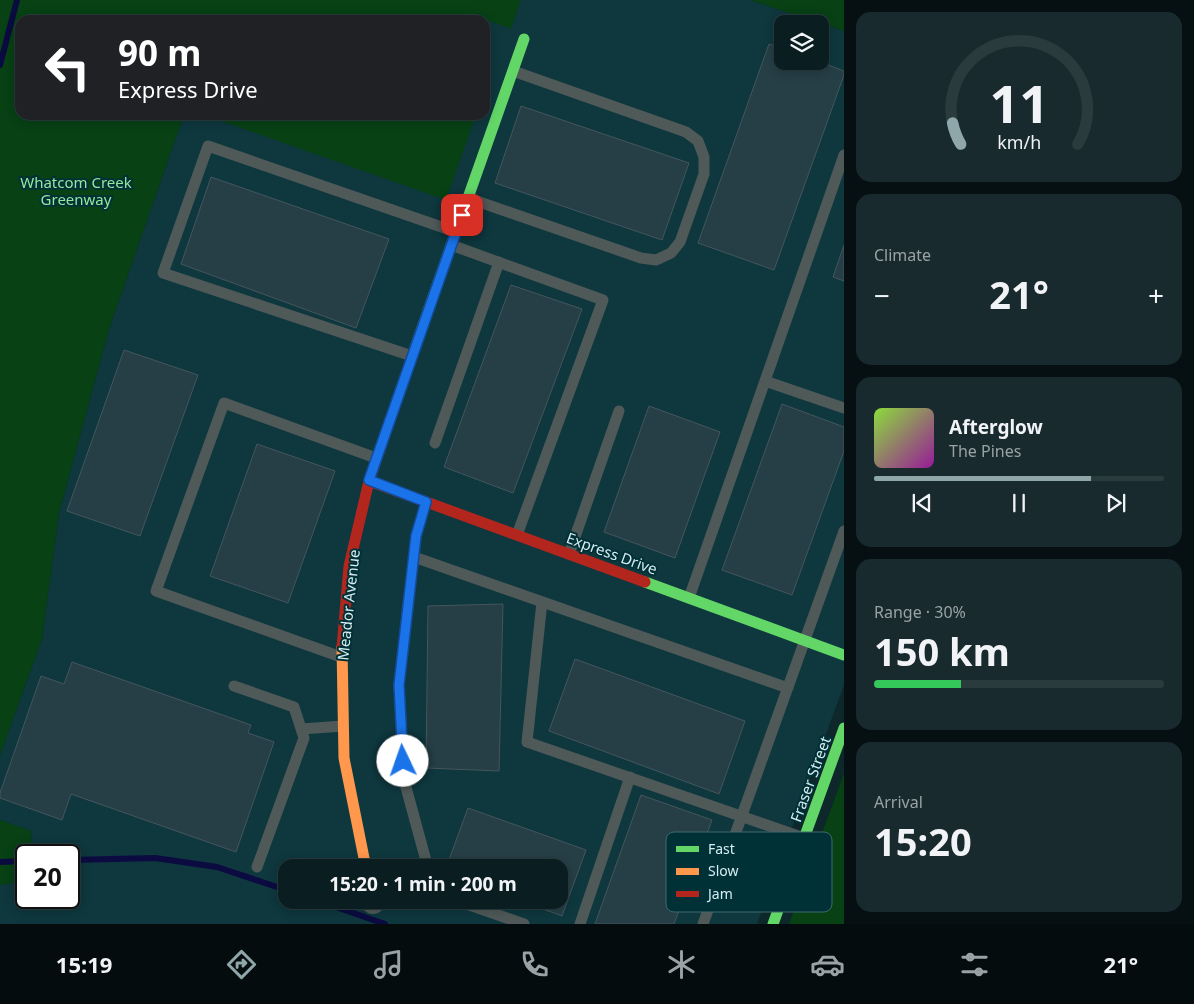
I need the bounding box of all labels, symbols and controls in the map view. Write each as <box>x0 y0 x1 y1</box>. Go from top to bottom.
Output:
map controls <box>774 15 829 70</box>
button: layers <box>774 15 829 70</box>
text: 90 m <box>118 29 201 76</box>
icon: left <box>35 35 100 100</box>
text: 11 <box>989 67 1049 138</box>
text: Express Drive <box>118 74 258 104</box>
text: km/h <box>997 130 1041 154</box>
park label: Whatcom Creek Greenway <box>20 172 132 209</box>
pin <box>441 194 483 236</box>
icon: arrive <box>448 201 476 229</box>
text: Climate <box>874 244 931 266</box>
text: 21° <box>989 268 1049 320</box>
text: − <box>874 276 890 314</box>
text: + <box>1148 276 1164 314</box>
text: Afterglow <box>949 414 1043 440</box>
text: The Pines <box>949 440 1021 462</box>
icon: previous <box>908 489 936 517</box>
icon: pause <box>1005 489 1033 517</box>
icon: next <box>1102 489 1130 517</box>
street label: Express Drive <box>564 527 660 579</box>
street label: Meador Avenue <box>332 548 364 662</box>
text: Range · 30% <box>874 601 966 623</box>
text: 150 km <box>874 625 1010 677</box>
street label: Fraser Street <box>785 733 835 825</box>
position arrow <box>376 734 428 786</box>
text: Arrival <box>874 791 923 813</box>
text: 15:20 <box>874 815 972 867</box>
legend <box>666 832 832 912</box>
text: Fast <box>708 839 735 858</box>
speed limit sign: 20 <box>15 844 80 909</box>
text: Slow <box>708 861 739 880</box>
text: 15:20 · 1 min · 200 m <box>329 871 517 897</box>
text: Jam <box>706 884 733 903</box>
icon: directions <box>224 947 259 982</box>
icon: music <box>371 947 406 982</box>
icon: phone <box>517 947 552 982</box>
icon: climate <box>664 947 699 982</box>
icon: car <box>810 947 845 982</box>
icon: filters <box>957 947 992 982</box>
text: 15:19 <box>56 949 112 979</box>
text: 21° <box>1104 949 1138 979</box>

